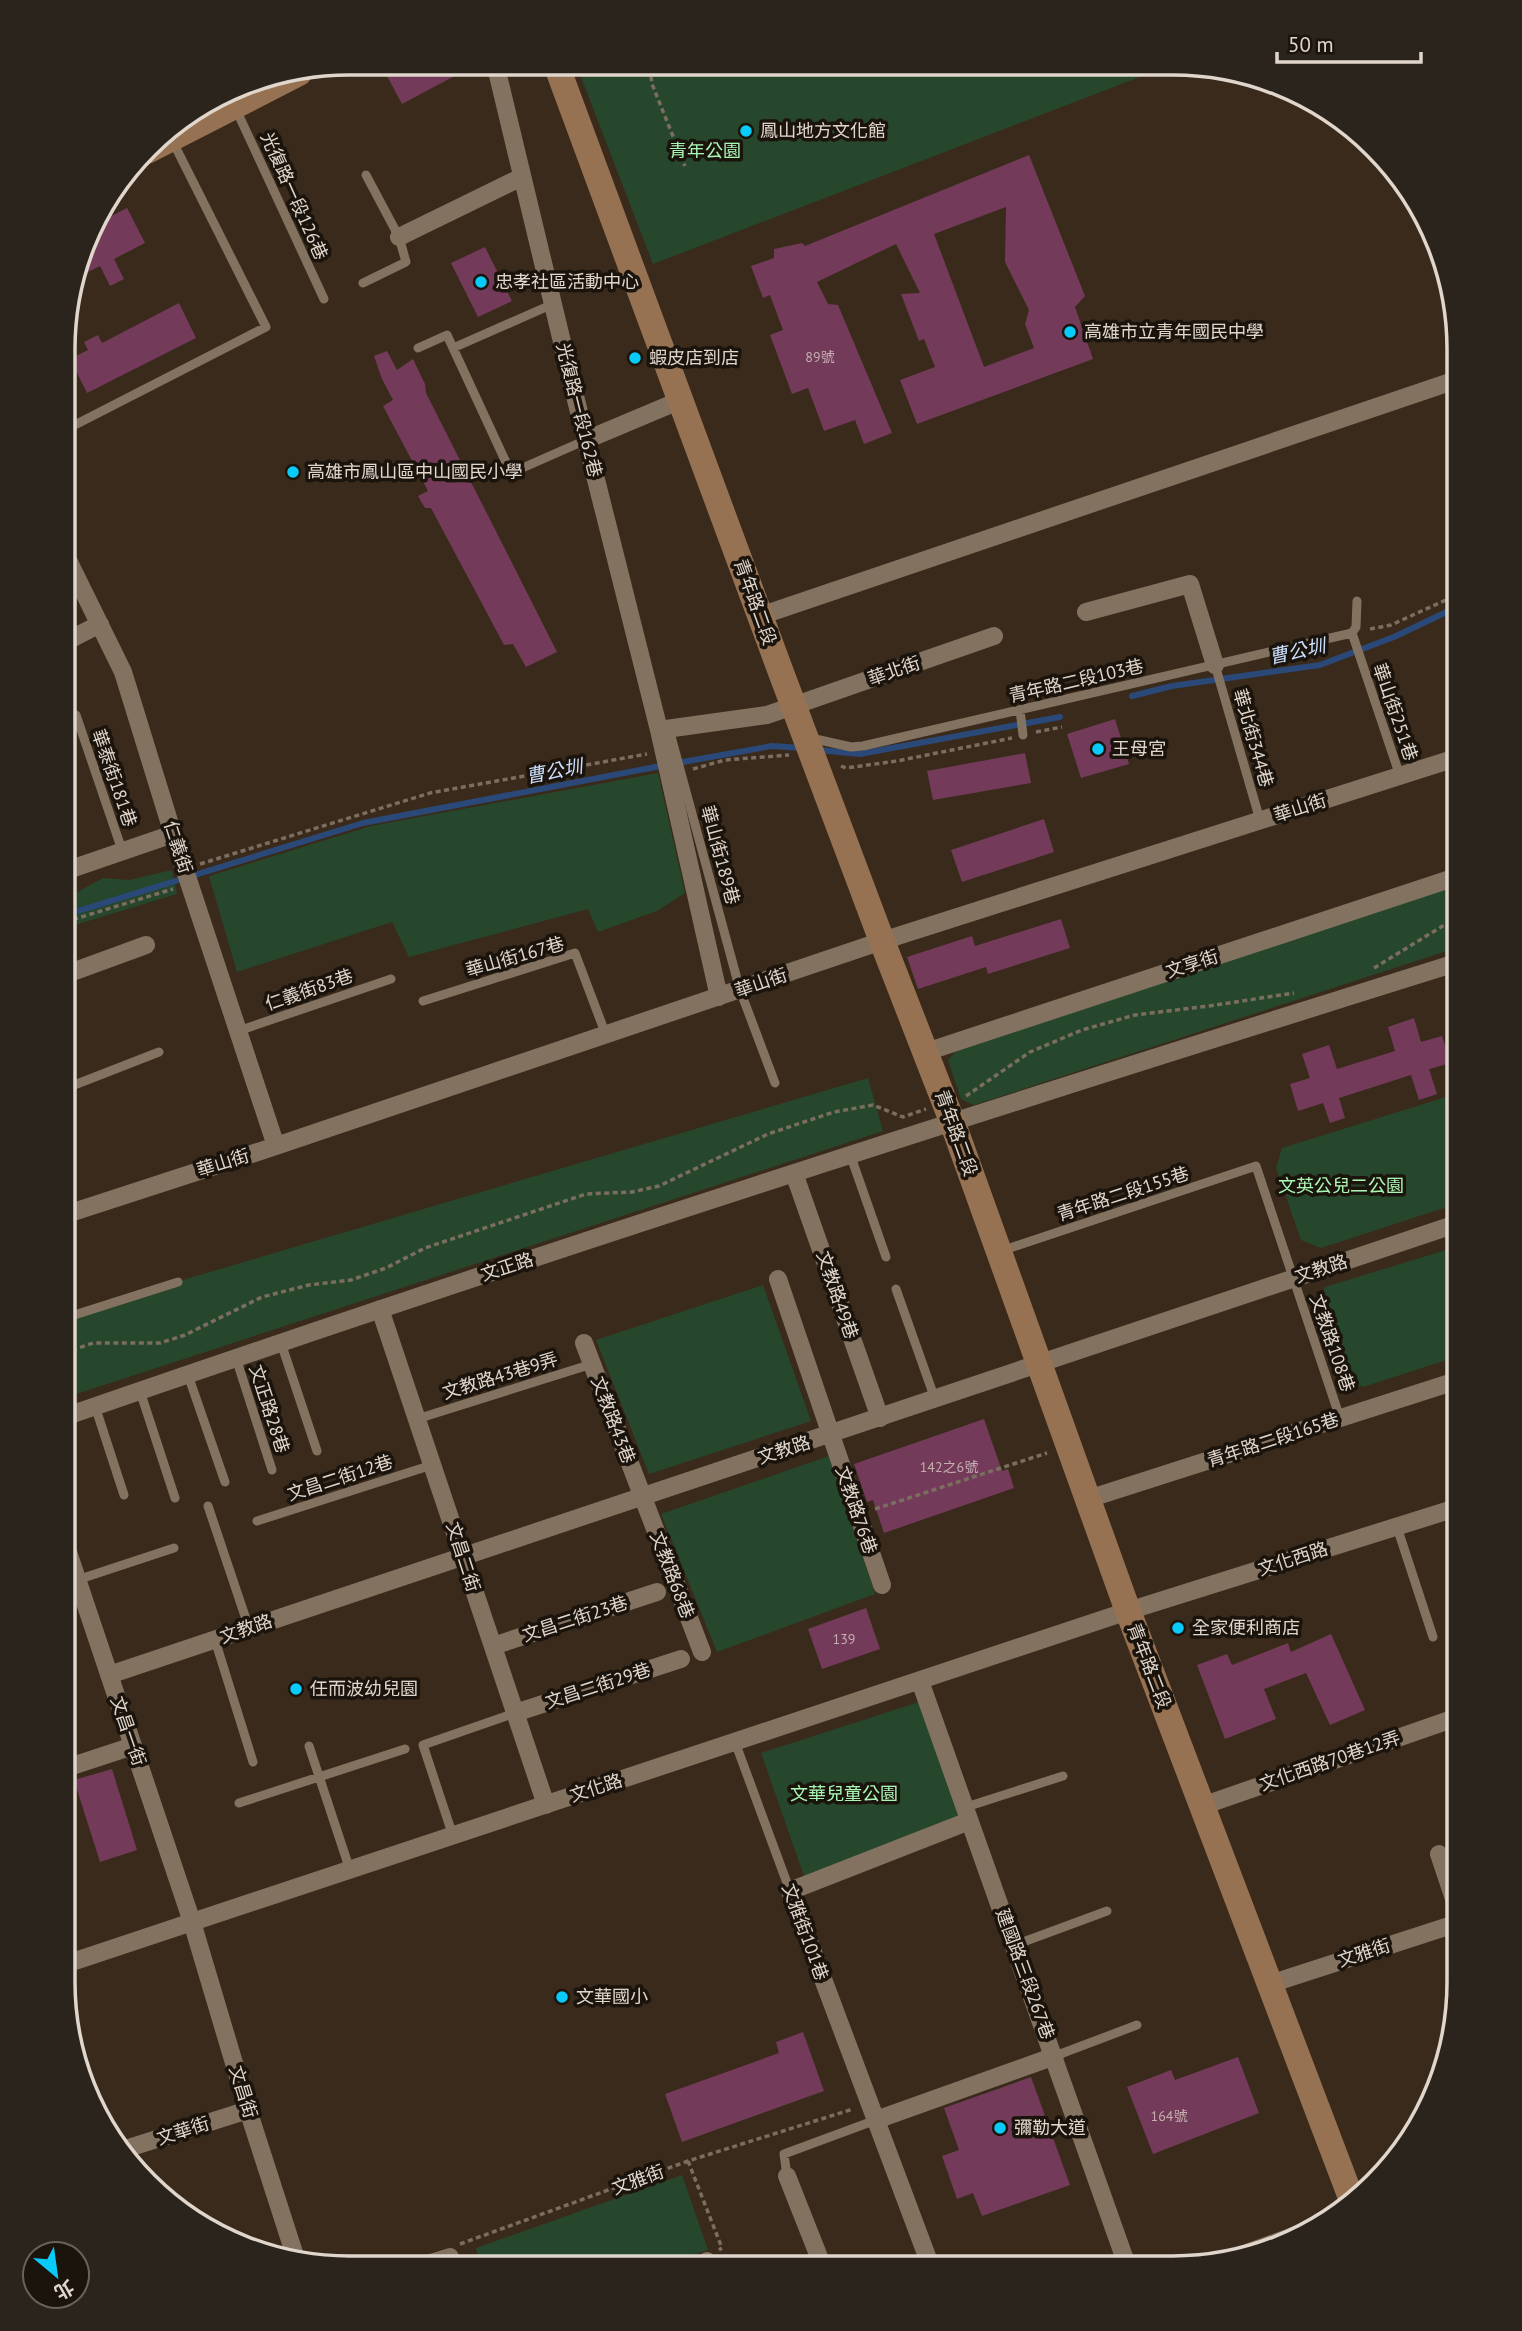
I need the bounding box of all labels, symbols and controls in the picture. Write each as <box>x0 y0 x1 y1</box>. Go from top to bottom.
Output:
scale bar <box>1277 21 1420 65</box>
text: 50 m <box>1288 31 1334 58</box>
place label: 鳳山地方文化館 <box>760 119 886 142</box>
marker: 鳳山地方文化館 <box>738 123 754 139</box>
street label: 光復路一段126巷 <box>256 128 333 263</box>
park label: 青年公園 <box>669 139 741 162</box>
place label: 忠孝社區活動中心 <box>495 270 639 293</box>
marker: 忠孝社區活動中心 <box>473 274 489 290</box>
place label: 高雄市立青年國民中學 <box>1084 320 1264 343</box>
marker: 高雄市立青年國民中學 <box>1062 324 1078 340</box>
street label: 光復路一段162巷 <box>552 340 607 479</box>
place label: 蝦皮店到店 <box>649 346 739 369</box>
house number: 89號 <box>805 348 835 366</box>
marker: 蝦皮店到店 <box>627 350 643 366</box>
place label: 高雄市鳳山區中山國民小學 <box>307 460 523 483</box>
marker: 高雄市鳳山區中山國民小學 <box>285 464 301 480</box>
street label: 青年路二段 <box>729 556 782 648</box>
water label: 曹公圳 <box>1267 633 1330 669</box>
street label: 華北街 <box>865 651 923 690</box>
street label: 青年路二段103巷 <box>1006 654 1145 707</box>
street label: 華山街251巷 <box>1368 660 1423 764</box>
street label: 華北街344巷 <box>1228 686 1279 790</box>
street label: 華泰街181巷 <box>87 726 142 830</box>
place label: 王母宮 <box>1112 737 1166 760</box>
marker: 王母宮 <box>1090 741 1106 757</box>
water label: 曹公圳 <box>524 753 587 788</box>
street label: 華山街 <box>1271 788 1329 827</box>
street label: 華山街189巷 <box>696 803 745 907</box>
street label: 仁義街 <box>159 818 198 876</box>
street label: 華山街167巷 <box>463 931 567 982</box>
street label: 文享街 <box>1163 944 1221 983</box>
street label: 華山街 <box>732 963 790 1002</box>
street label: 仁義街83巷 <box>262 964 356 1015</box>
street label: 青年路二段 <box>930 1087 983 1179</box>
street label: 華山街 <box>194 1144 252 1181</box>
street label: 青年路二段155巷 <box>1054 1161 1192 1226</box>
park label: 文英公兒二公園 <box>1278 1174 1404 1197</box>
street label: 文正路 <box>478 1247 536 1286</box>
street label: 文教路49巷 <box>812 1248 863 1342</box>
street label: 文教路 <box>1292 1249 1350 1288</box>
street label: 文教路108巷 <box>1305 1291 1360 1395</box>
street label: 文教路43巷9弄 <box>439 1347 560 1404</box>
street label: 文正路28巷 <box>244 1362 295 1456</box>
street label: 文教路43巷 <box>586 1373 641 1467</box>
street label: 青年路二段165巷 <box>1204 1407 1342 1472</box>
street label: 文教路 <box>755 1430 813 1469</box>
street label: 文昌二街12巷 <box>284 1450 396 1505</box>
house number: 142之6號 <box>920 1458 978 1476</box>
street label: 文教路76巷 <box>831 1463 882 1557</box>
street label: 文昌二街 <box>441 1519 486 1595</box>
street label: 文教路68巷 <box>645 1528 700 1622</box>
street label: 文化西路 <box>1255 1536 1331 1581</box>
street label: 文昌二街23巷 <box>519 1591 631 1646</box>
street label: 文教路 <box>217 1609 275 1648</box>
place label: 全家便利商店 <box>1192 1616 1300 1639</box>
street label: 青年路二段 <box>1123 1620 1176 1712</box>
marker: 全家便利商店 <box>1170 1620 1186 1636</box>
house number: 139 <box>833 1630 855 1648</box>
street label: 文昌二街29巷 <box>542 1658 654 1713</box>
place label: 任而波幼兒園 <box>310 1677 418 1700</box>
marker: 任而波幼兒園 <box>288 1681 304 1697</box>
street label: 文昌一街 <box>106 1693 151 1769</box>
street label: 文化西路70巷12弄 <box>1256 1726 1403 1795</box>
street label: 文化路 <box>567 1768 625 1807</box>
park label: 文華兒童公園 <box>790 1782 898 1805</box>
street label: 文雅街101巷 <box>777 1880 834 1983</box>
street label: 建國路三段267巷 <box>991 1905 1060 2042</box>
street label: 文雅街 <box>1335 1933 1393 1972</box>
place label: 文華國小 <box>576 1985 648 2008</box>
marker: 文華國小 <box>554 1989 570 2005</box>
street label: 文昌街 <box>225 2063 262 2121</box>
house number: 164號 <box>1151 2107 1187 2125</box>
street label: 文華街 <box>154 2111 212 2150</box>
place label: 彌勒大道 <box>1014 2116 1086 2139</box>
marker: 彌勒大道 <box>992 2120 1008 2136</box>
street label: 文雅街 <box>609 2159 667 2200</box>
north arrow <box>21 2240 91 2310</box>
text: 北 <box>50 2275 78 2305</box>

